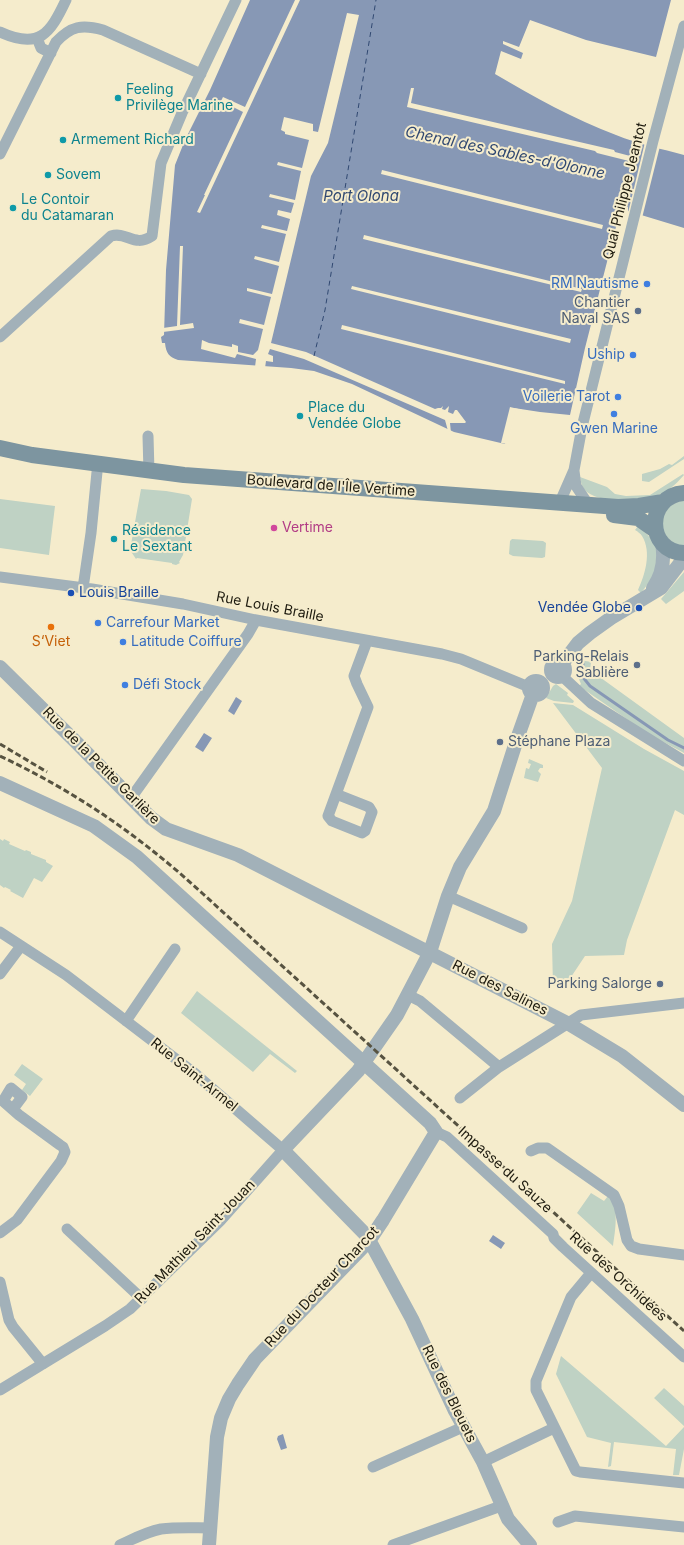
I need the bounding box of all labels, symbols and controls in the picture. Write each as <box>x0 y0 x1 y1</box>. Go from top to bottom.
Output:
place label: Feeling Privilège Marine <box>126 82 233 114</box>
marker: Feeling Privilège Marine <box>113 93 123 103</box>
street label: Quai Philippe Jeantot <box>600 121 650 261</box>
water label: Chenal des Sables-d'Olonne <box>404 123 606 183</box>
place label: Armement Richard <box>71 132 194 148</box>
marker: Armement Richard <box>58 135 68 145</box>
place label: Sovem <box>56 167 101 183</box>
marker: Sovem <box>43 170 53 180</box>
water label: Port Olona <box>323 187 399 205</box>
place label: Le Contoir du Catamaran <box>21 192 114 224</box>
marker: Le Contoir du Catamaran <box>8 203 18 213</box>
place label: RM Nautisme <box>551 276 639 292</box>
marker: RM Nautisme <box>642 279 652 289</box>
place label: Chantier Naval SAS <box>561 295 630 328</box>
marker: Chantier Naval SAS <box>633 306 643 316</box>
place label: Uship <box>587 347 625 363</box>
marker: Uship <box>628 350 638 360</box>
place label: Voilerie Tarot <box>523 389 610 405</box>
marker: Voilerie Tarot <box>613 392 623 402</box>
place label: Place du Vendée Globe <box>308 400 401 432</box>
marker: Gwen Marine <box>609 409 619 419</box>
marker: Place du Vendée Globe <box>295 411 305 421</box>
place label: Gwen Marine <box>570 421 658 437</box>
street label: Boulevard de l'Île Vertime <box>246 472 416 500</box>
place label: Vertime <box>282 520 333 536</box>
place label: Résidence Le Sextant <box>122 523 192 556</box>
marker: Vertime <box>269 523 279 533</box>
marker: Résidence Le Sextant <box>109 534 119 544</box>
place label: Louis Braille <box>79 585 159 601</box>
marker: Louis Braille <box>66 588 76 598</box>
street label: Rue Louis Braille <box>215 588 325 626</box>
place label: Vendée Globe <box>538 600 631 616</box>
marker: Vendée Globe <box>634 603 644 613</box>
place label: Carrefour Market <box>106 615 220 631</box>
marker: Carrefour Market <box>93 618 103 628</box>
marker: S‘Viet <box>46 622 56 632</box>
place label: S‘Viet <box>32 634 70 650</box>
place label: Latitude Coiffure <box>131 634 242 650</box>
marker: Latitude Coiffure <box>118 637 128 647</box>
place label: Parking-Relais Sablière <box>533 649 629 682</box>
marker: Parking-Relais Sablière <box>632 660 642 670</box>
place label: Défi Stock <box>133 677 201 693</box>
marker: Défi Stock <box>120 680 130 690</box>
street label: Rue de la Petite Garlière <box>39 704 163 828</box>
place label: Stéphane Plaza <box>508 734 610 750</box>
marker: Stéphane Plaza <box>495 737 505 747</box>
street label: Rue des Salines <box>449 957 551 1019</box>
place label: Parking Salorge <box>547 976 652 992</box>
marker: Parking Salorge <box>655 979 665 989</box>
street label: Rue Saint-Armel <box>147 1035 241 1115</box>
street label: Impasse du Sauze <box>454 1123 556 1217</box>
street label: Rue Mathieu Saint-Jouan <box>131 1176 259 1308</box>
street label: Rue du Docteur Charcot <box>262 1223 382 1351</box>
street label: Rue des Orchidées <box>566 1229 670 1325</box>
street label: Rue des Bleuets <box>418 1342 480 1446</box>

